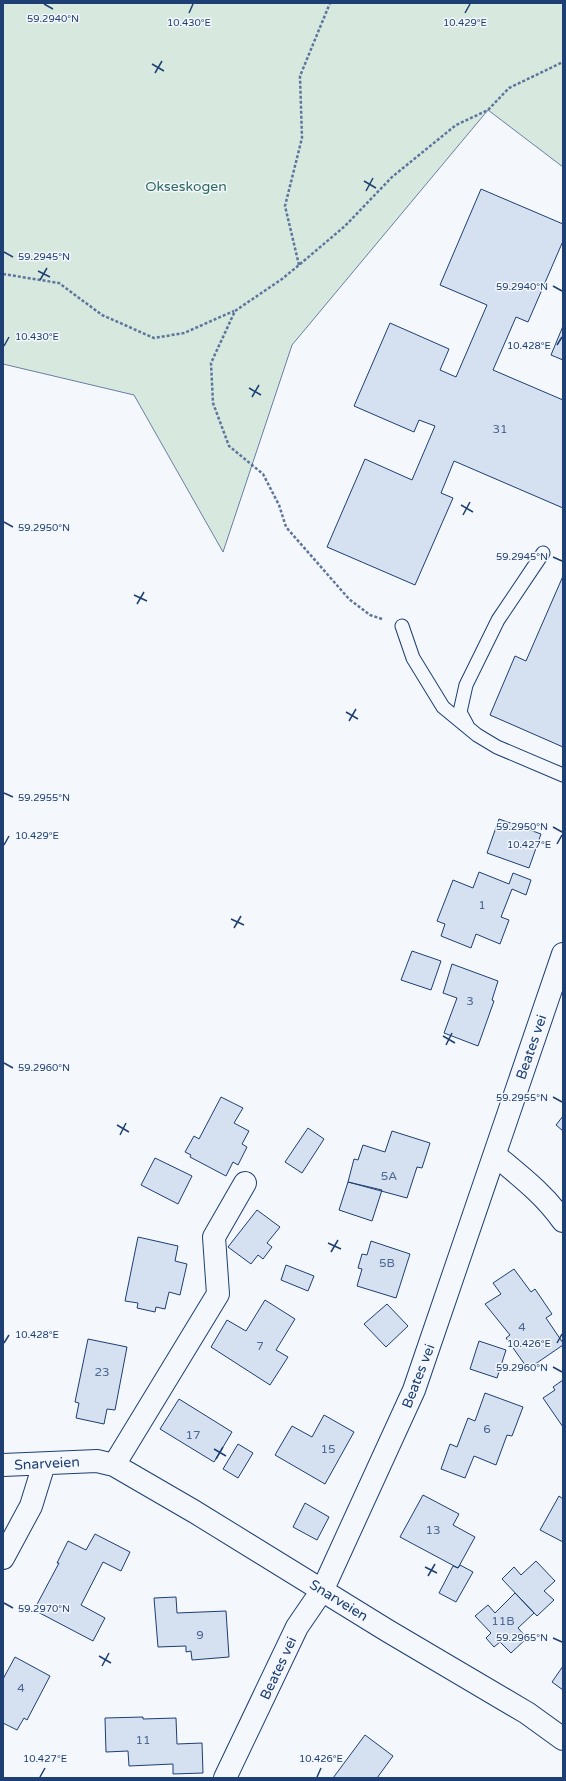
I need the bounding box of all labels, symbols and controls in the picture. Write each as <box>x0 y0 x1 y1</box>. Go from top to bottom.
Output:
text: 59.2940°N <box>27 13 79 25</box>
text: 10.430°E <box>167 17 211 29</box>
text: 10.429°E <box>443 17 487 29</box>
park label: Okseskogen <box>145 178 227 195</box>
text: 59.2945°N <box>18 251 70 263</box>
text: 59.2940°N <box>496 281 548 293</box>
text: 10.430°E <box>15 331 59 343</box>
text: 10.428°E <box>507 340 551 352</box>
house number: 31 <box>492 422 508 436</box>
text: 59.2950°N <box>18 522 70 534</box>
text: 59.2945°N <box>496 551 548 563</box>
text: 59.2955°N <box>18 792 70 804</box>
text: 59.2950°N <box>496 821 548 833</box>
text: 10.429°E <box>15 830 59 842</box>
text: 10.427°E <box>507 839 551 851</box>
house number: 1 <box>478 898 486 912</box>
house number: 3 <box>466 994 474 1008</box>
street label: Beates vei <box>512 1012 551 1082</box>
text: 59.2960°N <box>18 1062 70 1074</box>
text: 59.2955°N <box>496 1092 548 1104</box>
house number: 5A <box>381 1169 397 1183</box>
house number: 5B <box>379 1256 395 1270</box>
house number: 4 <box>518 1320 526 1334</box>
text: 10.428°E <box>15 1329 59 1341</box>
text: 10.426°E <box>507 1338 551 1350</box>
house number: 7 <box>256 1339 264 1353</box>
street label: Beates vei <box>398 1342 439 1411</box>
text: 59.2960°N <box>496 1362 548 1374</box>
house number: 23 <box>94 1365 110 1379</box>
house number: 6 <box>483 1422 491 1436</box>
house number: 17 <box>185 1428 201 1442</box>
house number: 15 <box>320 1442 336 1456</box>
street label: Snarveien <box>14 1453 80 1474</box>
house number: 13 <box>425 1523 441 1537</box>
street label: Snarveien <box>306 1576 371 1625</box>
text: 59.2970°N <box>18 1603 70 1615</box>
house number: 11B <box>491 1614 515 1628</box>
house number: 9 <box>196 1628 204 1642</box>
text: 59.2965°N <box>496 1632 548 1644</box>
street label: Beates vei <box>256 1634 300 1702</box>
house number: 4 <box>17 1681 25 1695</box>
house number: 11 <box>135 1733 151 1747</box>
text: 10.427°E <box>23 1753 67 1765</box>
text: 10.426°E <box>299 1753 343 1765</box>

